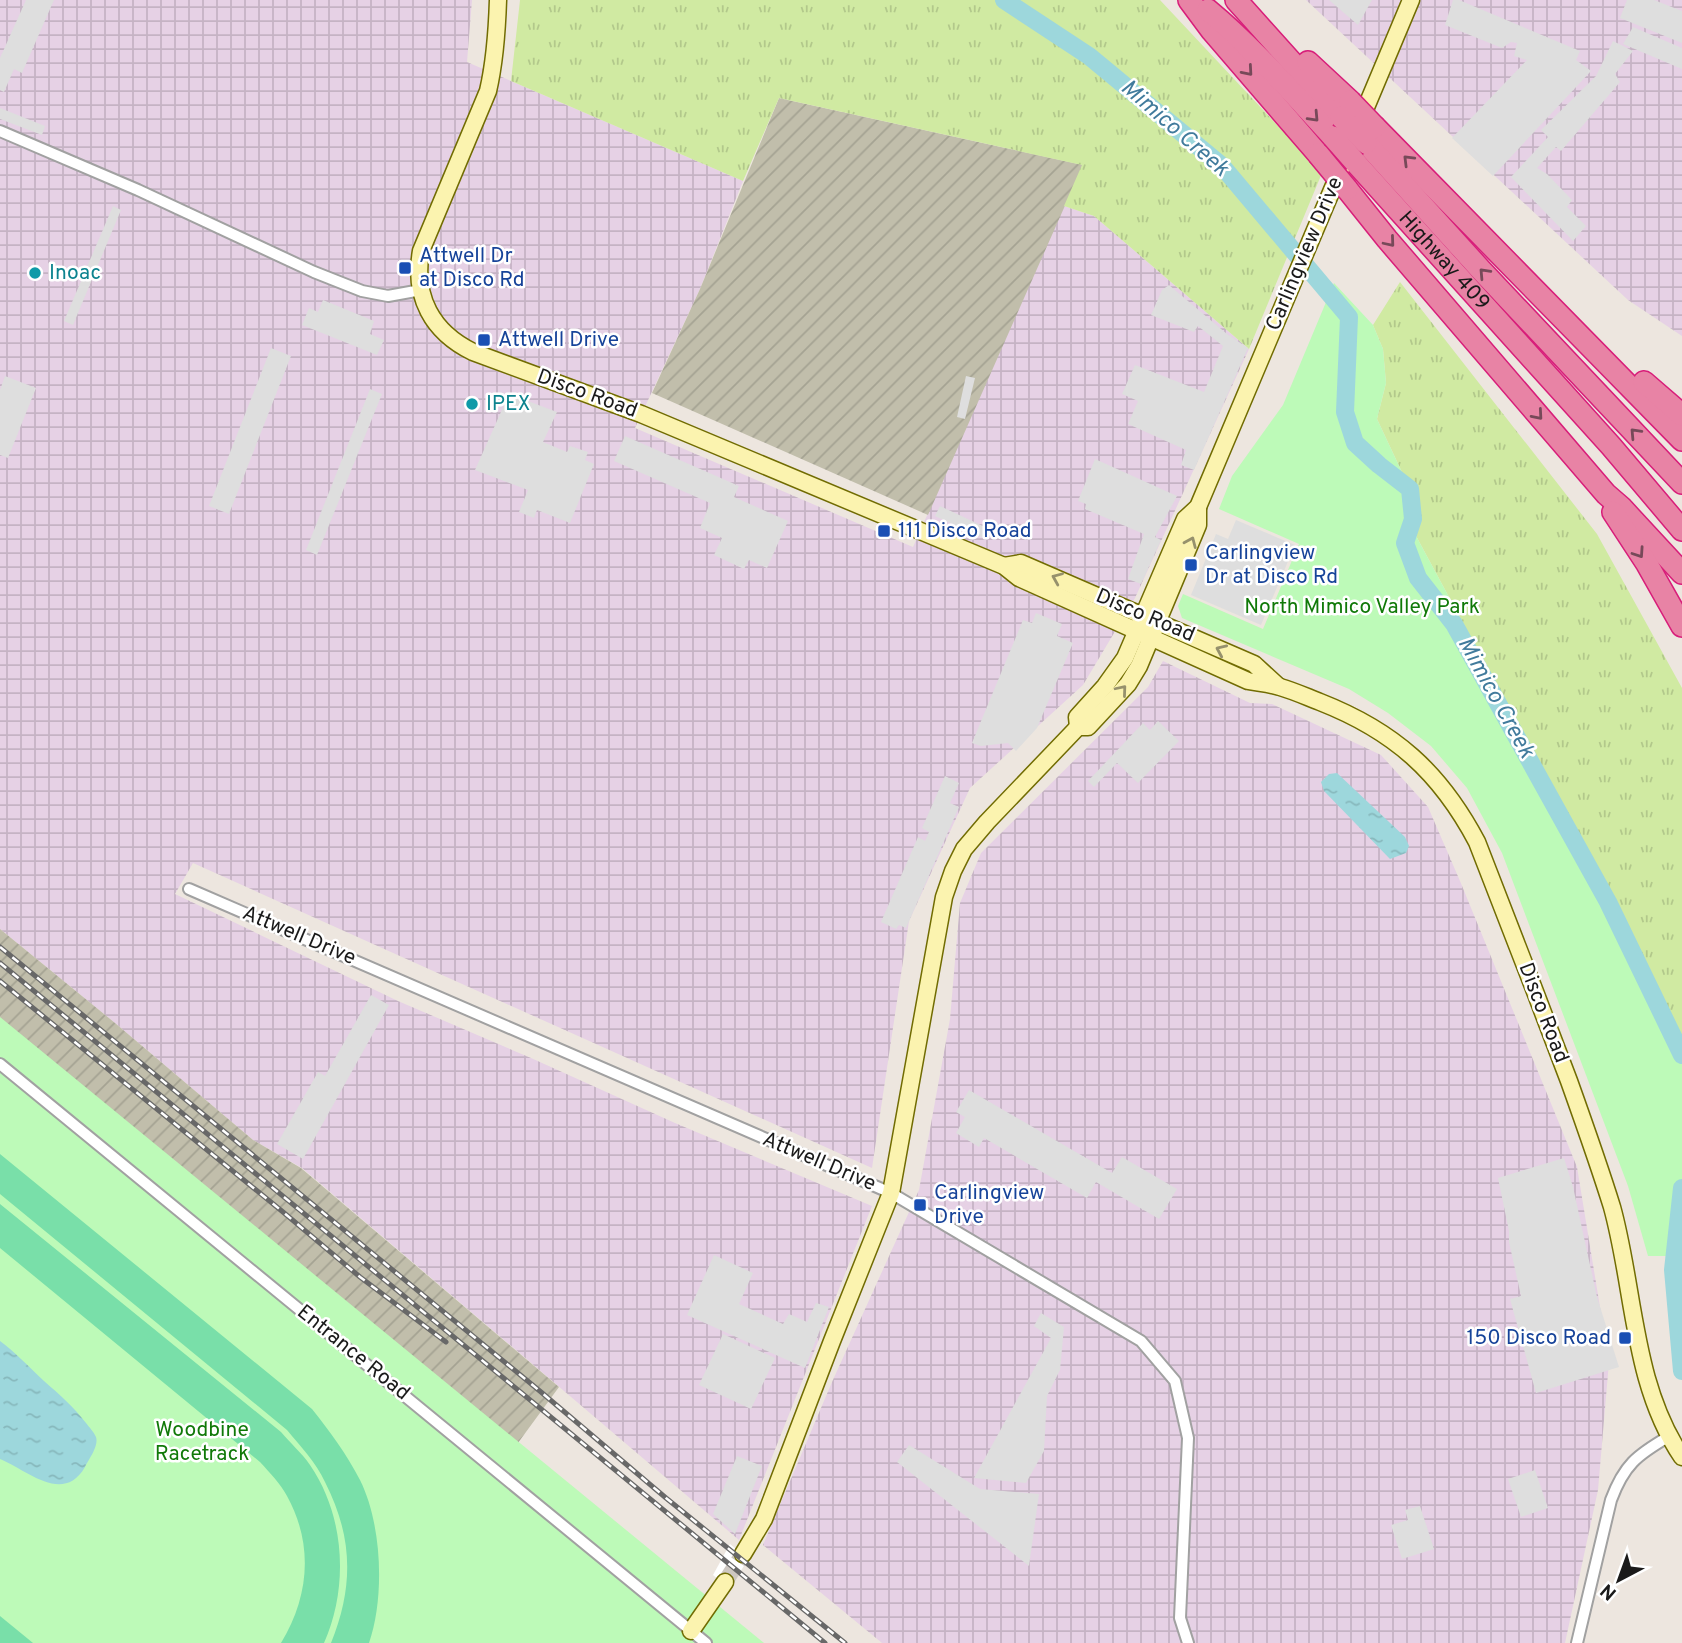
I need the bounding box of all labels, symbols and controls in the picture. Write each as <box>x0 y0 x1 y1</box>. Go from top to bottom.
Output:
one-way arrow <box>1240 63 1252 76</box>
water label: Mimico Creek <box>1114 74 1234 184</box>
one-way arrow <box>1306 109 1318 122</box>
one-way arrow <box>1403 155 1416 168</box>
street label: Carlingview Drive <box>1260 173 1350 335</box>
street label: Highway 409 <box>1392 206 1496 316</box>
one-way arrow <box>1382 234 1394 247</box>
place label: Attwell Dr at Disco Rd <box>419 243 524 294</box>
place label: Inoac <box>49 260 101 287</box>
marker: Attwell Dr at Disco Rd <box>397 260 413 276</box>
marker: Inoac <box>27 265 43 281</box>
one-way arrow <box>1480 268 1493 281</box>
place label: Attwell Drive <box>498 327 619 354</box>
marker: Attwell Drive <box>476 332 492 348</box>
street label: Disco Road <box>533 363 641 425</box>
place label: IPEX <box>486 391 530 418</box>
marker: IPEX <box>464 396 480 412</box>
one-way arrow <box>1530 406 1542 419</box>
one-way arrow <box>1631 428 1644 441</box>
place label: 111 Disco Road <box>898 518 1032 545</box>
marker: 111 Disco Road <box>876 523 892 539</box>
one-way arrow <box>1183 537 1197 550</box>
place label: Carlingview Dr at Disco Rd <box>1205 540 1338 591</box>
one-way arrow <box>1631 545 1644 558</box>
marker: Carlingview Dr at Disco Rd <box>1183 557 1199 573</box>
one-way arrow <box>1052 573 1064 587</box>
street label: Disco Road <box>1091 583 1199 649</box>
park label: North Mimico Valley Park <box>1244 594 1480 621</box>
water label: Mimico Creek <box>1450 632 1540 764</box>
one-way arrow <box>1216 644 1229 658</box>
one-way arrow <box>1114 686 1126 699</box>
street label: Attwell Drive <box>238 900 360 972</box>
street label: Disco Road <box>1512 959 1574 1067</box>
street label: Attwell Drive <box>758 1126 880 1198</box>
place label: Carlingview Drive <box>934 1180 1044 1231</box>
marker: Carlingview Drive <box>912 1197 928 1213</box>
street label: Entrance Road <box>291 1299 415 1407</box>
place label: 150 Disco Road <box>1467 1325 1611 1352</box>
marker: 150 Disco Road <box>1617 1330 1633 1346</box>
park label: Woodbine Racetrack <box>155 1417 249 1468</box>
north arrow <box>1584 1545 1654 1615</box>
text: N <box>1596 1578 1622 1605</box>

